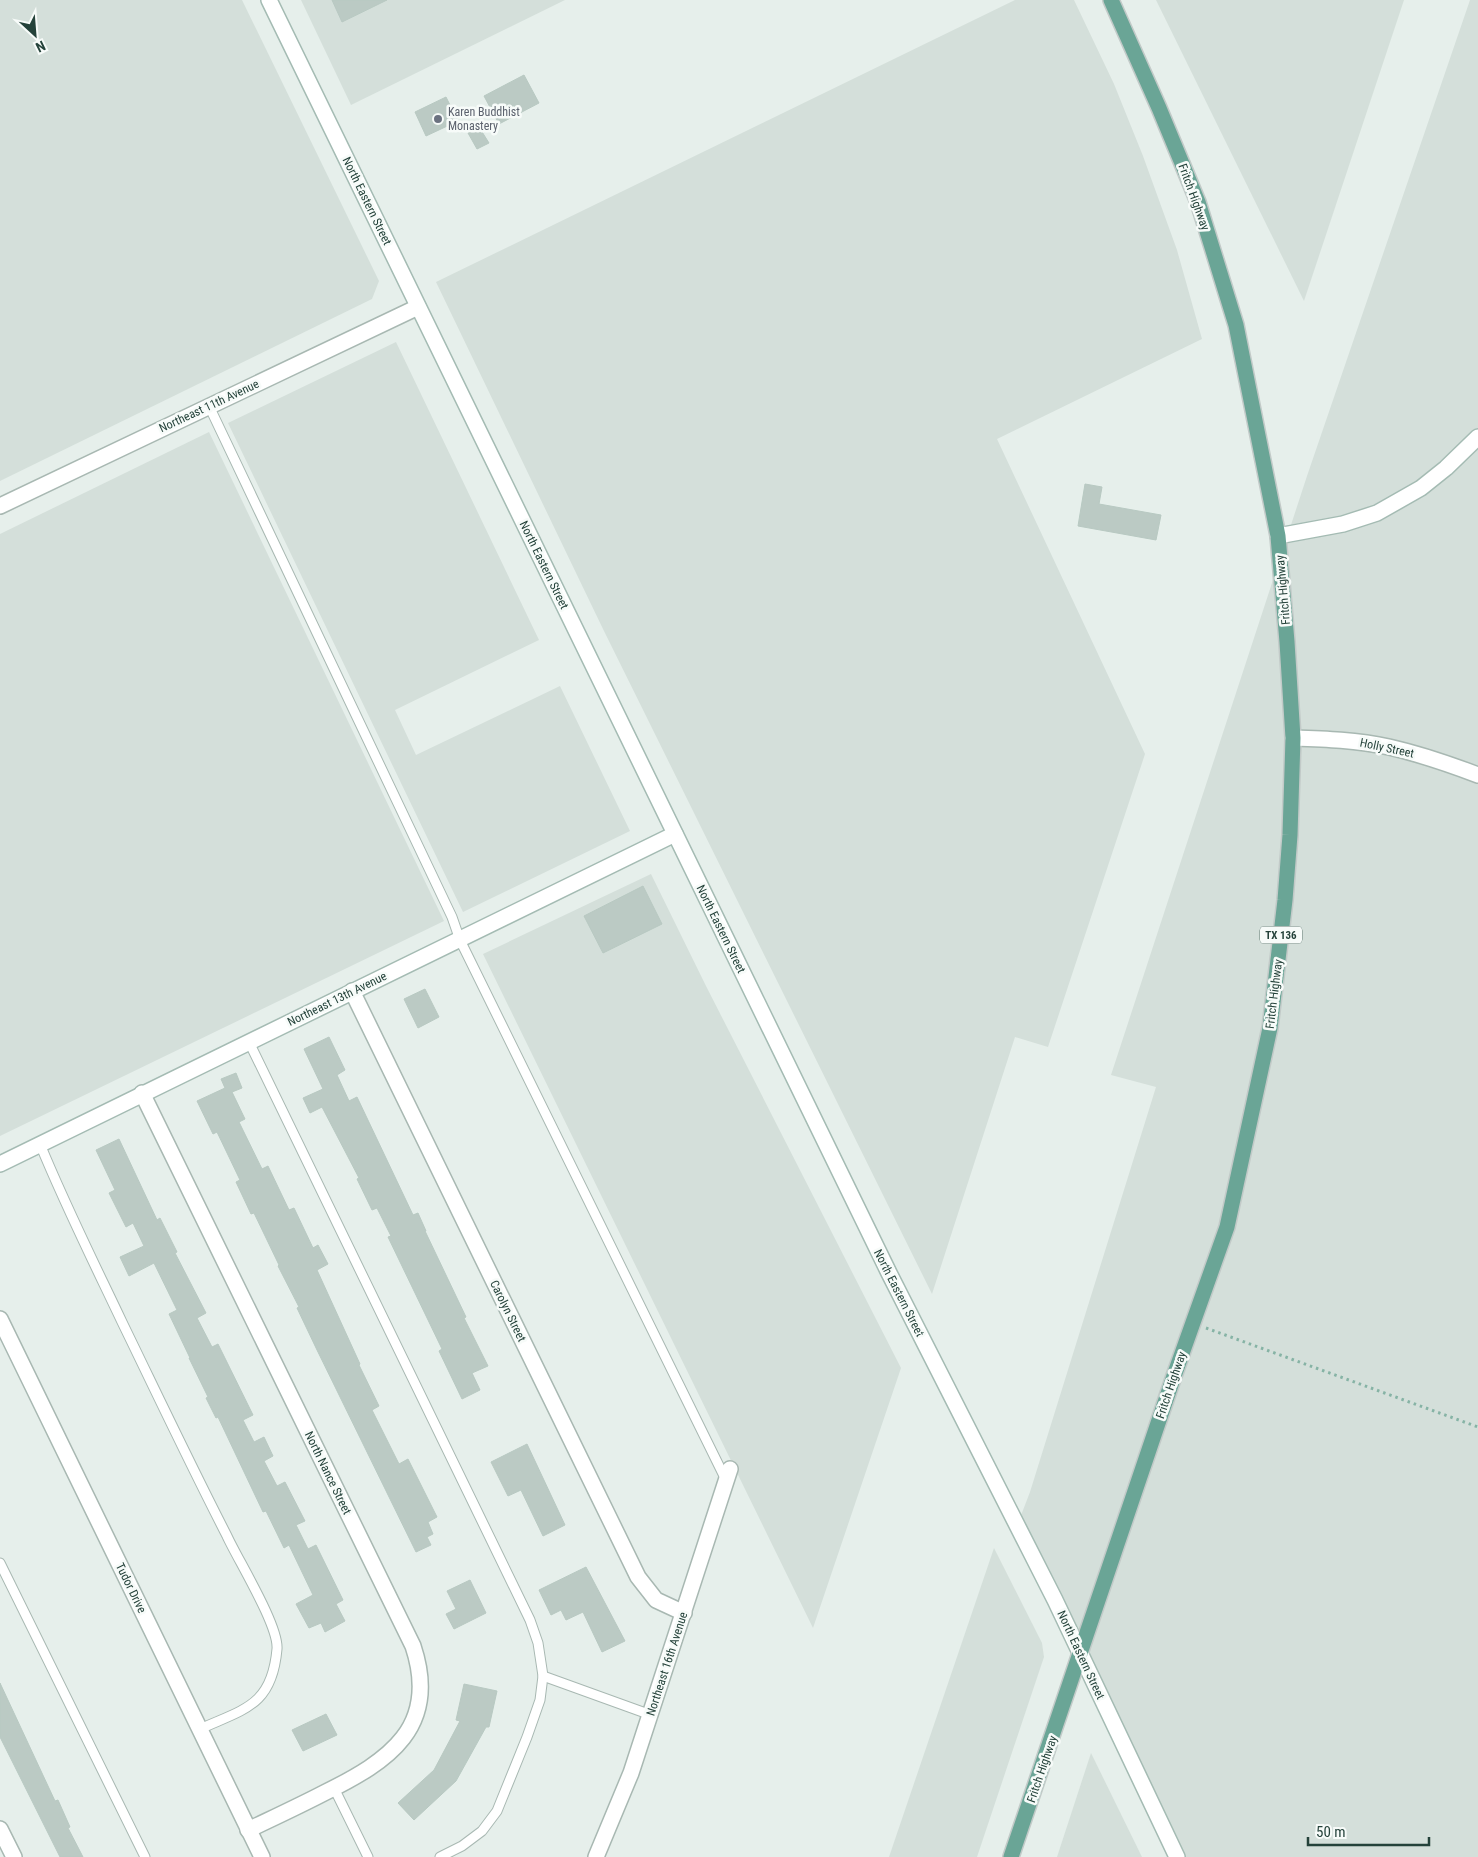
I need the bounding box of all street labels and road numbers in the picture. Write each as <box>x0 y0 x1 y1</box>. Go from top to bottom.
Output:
street label: North Eastern Street <box>340 155 395 248</box>
street label: Fritch Highway <box>1175 162 1213 232</box>
street label: Northeast 11th Avenue <box>157 377 261 435</box>
street label: North Eastern Street <box>517 519 572 612</box>
street label: Fritch Highway <box>1273 554 1293 626</box>
street label: Holly Street <box>1359 735 1416 761</box>
street label: North Eastern Street <box>694 883 749 976</box>
road number: TX 136 <box>1260 926 1302 944</box>
street label: Fritch Highway <box>1263 958 1285 1030</box>
street label: Northeast 13th Avenue <box>285 969 389 1029</box>
street label: North Eastern Street <box>871 1247 927 1339</box>
street label: Carolyn Street <box>487 1278 529 1344</box>
street label: Fritch Highway <box>1153 1350 1189 1420</box>
street label: North Nance Street <box>302 1429 354 1517</box>
street label: Tudor Drive <box>113 1561 149 1616</box>
street label: North Eastern Street <box>1054 1608 1108 1702</box>
street label: Northeast 16th Avenue <box>644 1610 691 1718</box>
street label: Fritch Highway <box>1024 1734 1060 1804</box>

